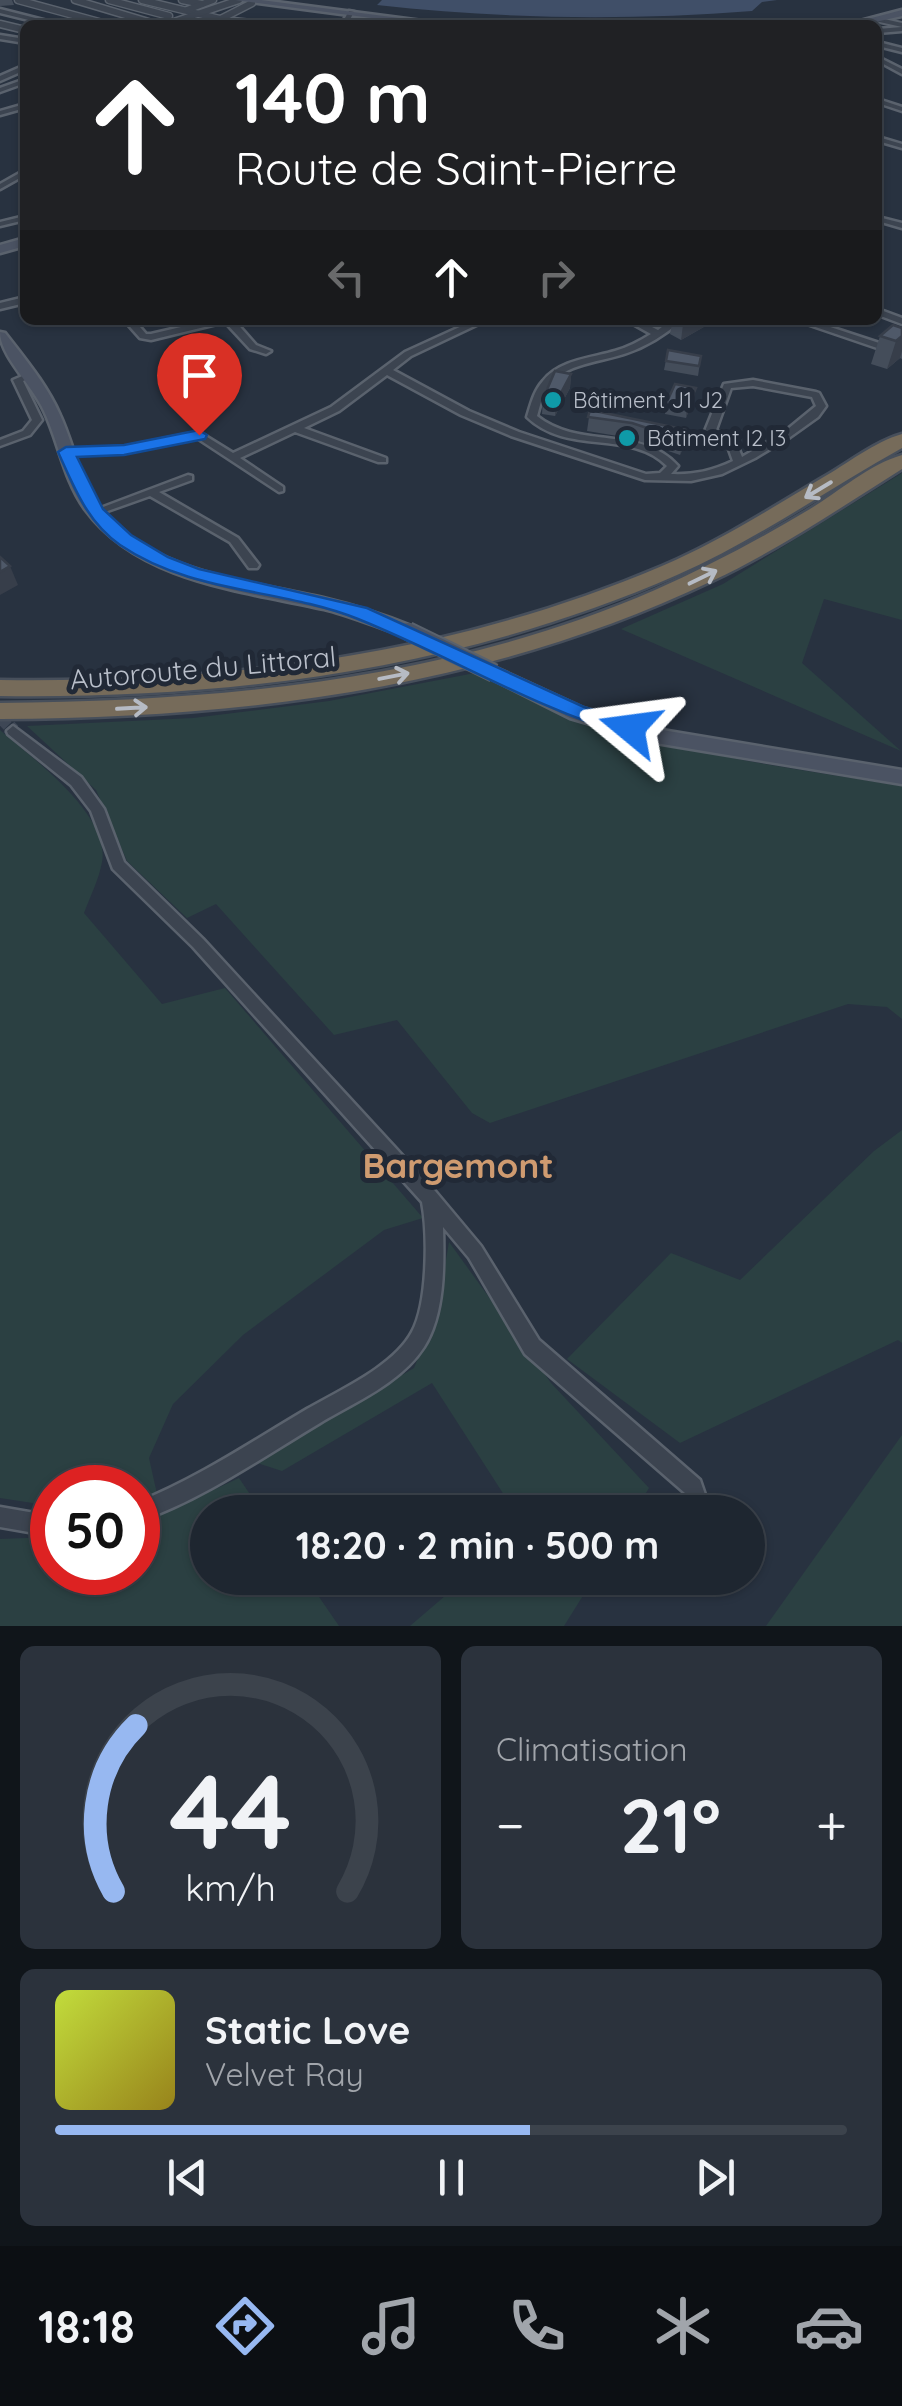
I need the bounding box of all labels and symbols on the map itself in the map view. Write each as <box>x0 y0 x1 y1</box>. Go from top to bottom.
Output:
pin <box>157 333 242 436</box>
place label: Bâtiment J1 J2 <box>573 386 723 414</box>
marker: Bâtiment J1 J2 <box>542 389 564 411</box>
place label: Bâtiment I2 I3 <box>647 424 786 452</box>
marker: Bâtiment I2 I3 <box>616 427 638 449</box>
one-way arrow <box>804 480 833 500</box>
one-way arrow <box>687 566 717 585</box>
street label: Autoroute du Littoral <box>68 638 338 697</box>
one-way arrow <box>377 666 409 685</box>
position arrow <box>578 676 682 780</box>
one-way arrow <box>116 698 148 717</box>
district label: Bargemont <box>362 1143 554 1187</box>
speed limit sign: 50 <box>30 1465 160 1595</box>

